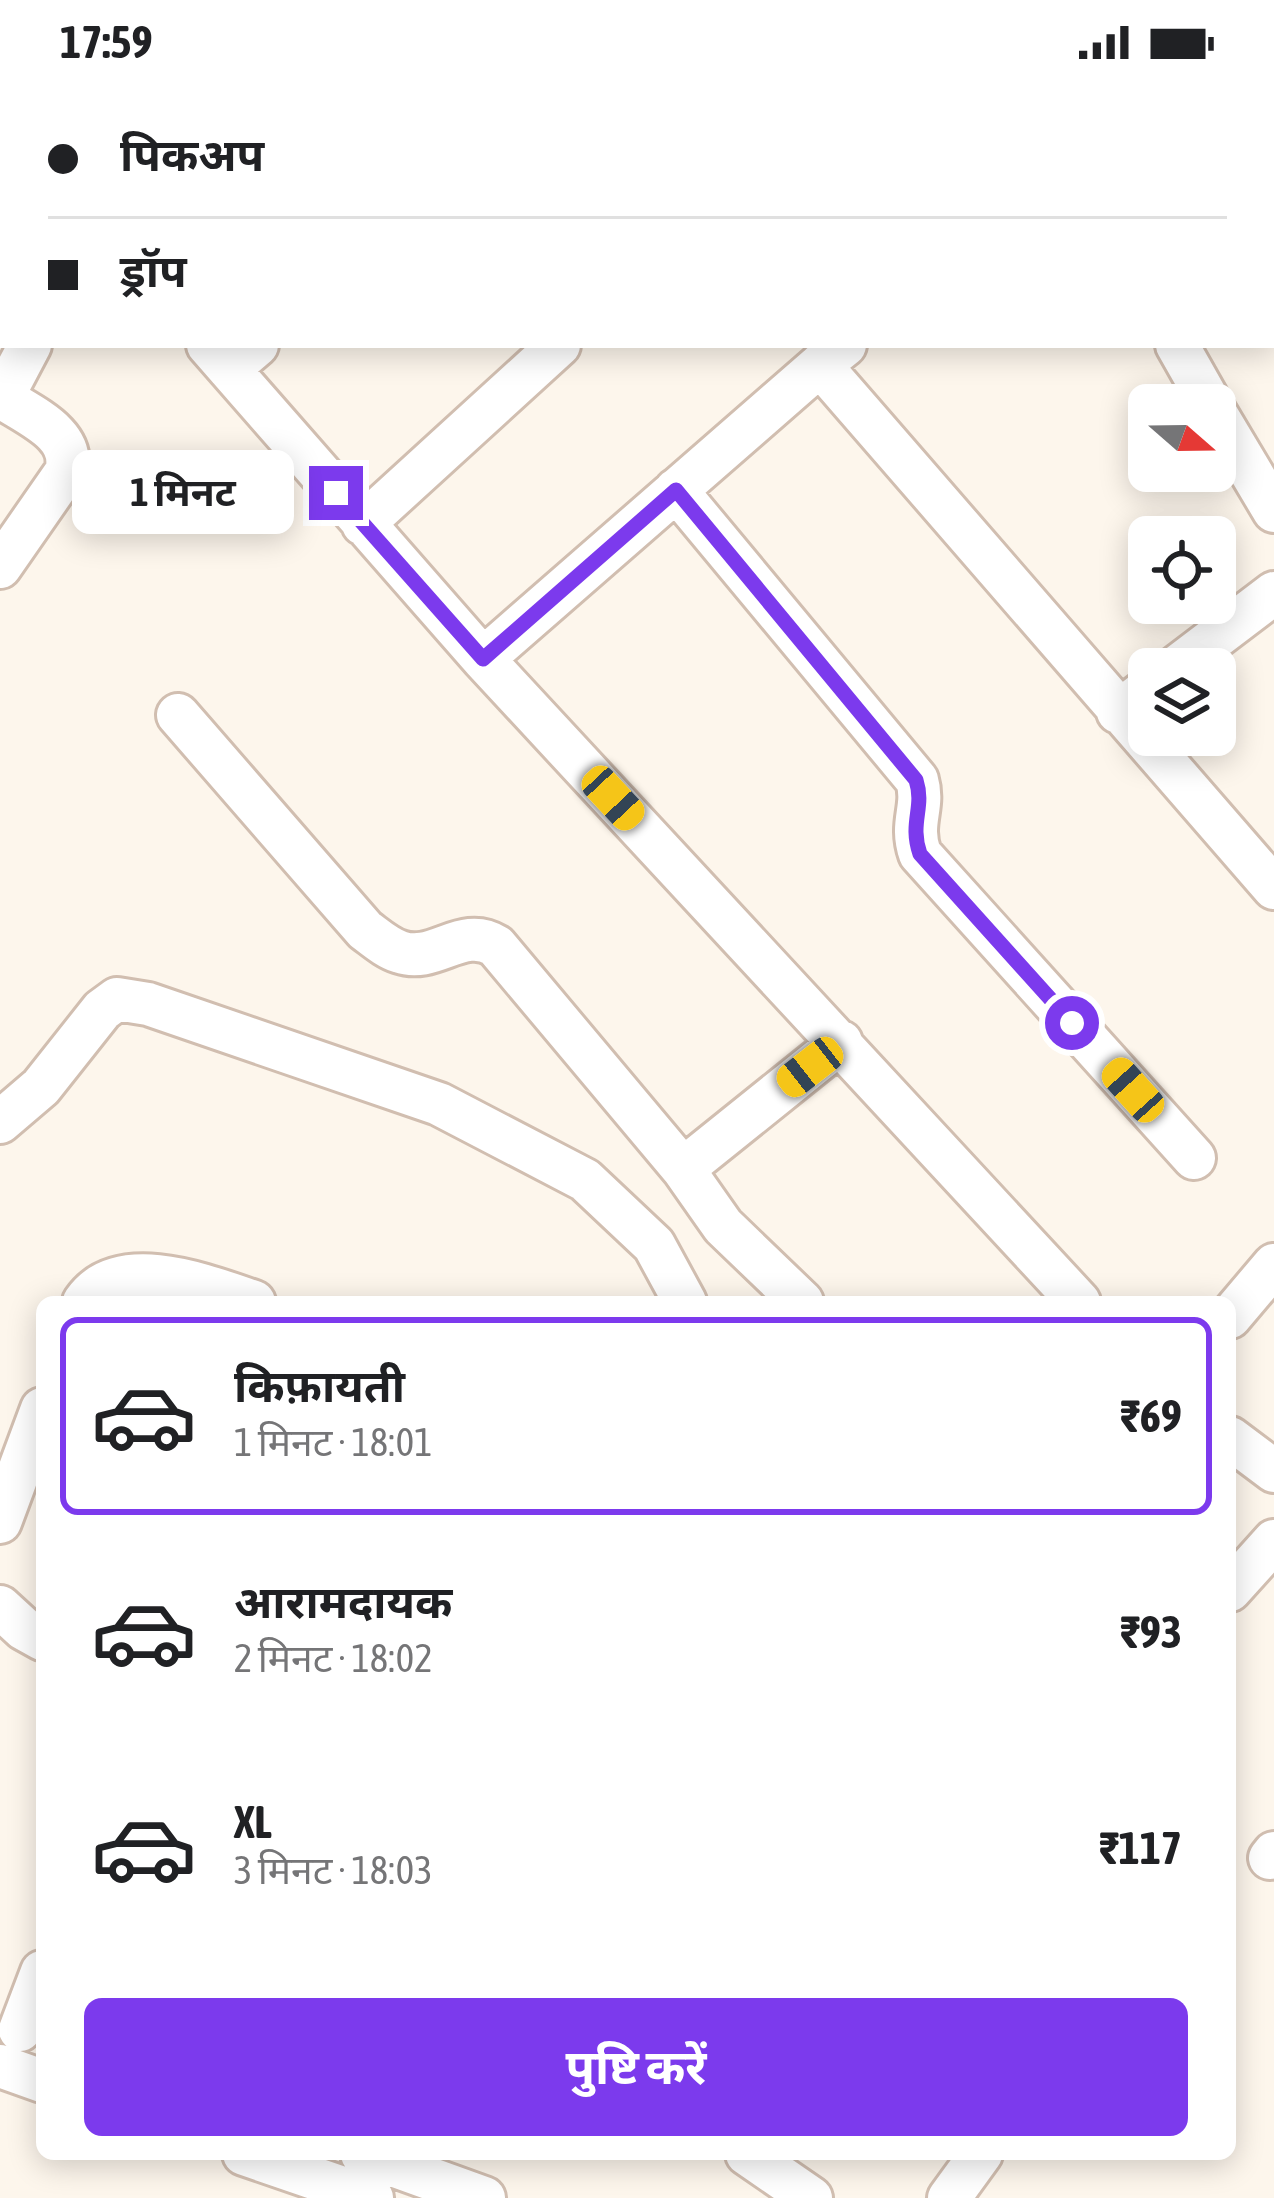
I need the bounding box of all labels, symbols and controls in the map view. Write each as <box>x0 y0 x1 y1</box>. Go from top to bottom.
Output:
text: 17:59 <box>60 16 153 68</box>
text: पिकअप <box>120 129 264 181</box>
text: ड्रॉप <box>120 245 187 297</box>
north arrow <box>1128 384 1236 492</box>
map controls <box>1128 384 1236 756</box>
callout: 1 मिनट <box>72 451 294 535</box>
route end <box>309 466 363 520</box>
text: 1 मिनट <box>130 470 236 514</box>
button: locate <box>1128 516 1236 624</box>
button: layers <box>1128 648 1236 756</box>
car <box>575 759 651 837</box>
route start <box>1045 996 1099 1050</box>
car <box>771 1031 849 1103</box>
car <box>1096 1051 1170 1129</box>
text: किफ़ायती <box>234 1360 405 1412</box>
icon: car <box>90 1362 198 1470</box>
text: ₹69 <box>1120 1390 1182 1442</box>
text: 1 मिनट · 18:01 <box>234 1420 432 1464</box>
text: आरामदायक <box>234 1576 452 1628</box>
icon: car <box>90 1578 198 1686</box>
text: ₹93 <box>1120 1606 1182 1658</box>
text: 2 मिनट · 18:02 <box>234 1636 432 1680</box>
icon: car <box>90 1794 198 1902</box>
text: XL <box>234 1796 272 1848</box>
text: ₹117 <box>1099 1822 1182 1874</box>
text: 3 मिनट · 18:03 <box>234 1848 432 1892</box>
button: पुष्टि करें <box>84 1998 1188 2136</box>

